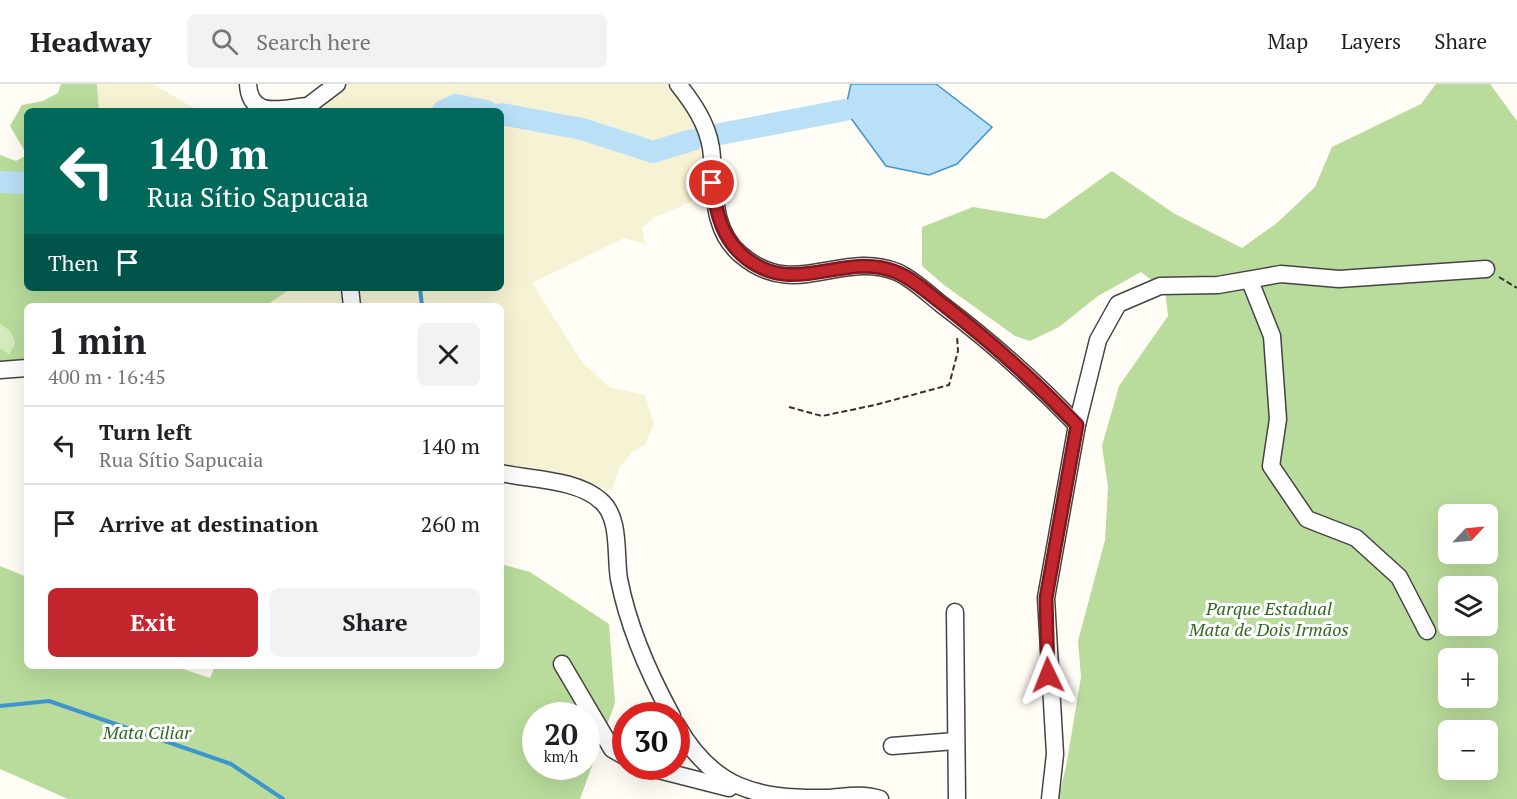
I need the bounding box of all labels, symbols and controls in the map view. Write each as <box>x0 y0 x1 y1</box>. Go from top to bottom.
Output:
search box <box>187 14 607 68</box>
text: Headway <box>30 23 151 60</box>
icon: search <box>208 25 241 58</box>
text: Search here <box>256 27 371 56</box>
text: Map <box>1267 27 1308 55</box>
text: Layers <box>1341 27 1401 55</box>
text: Share <box>1434 27 1487 55</box>
text: 140 m <box>147 125 268 181</box>
icon: left <box>48 132 126 210</box>
pin <box>686 157 737 208</box>
icon: arrive <box>695 166 728 199</box>
text: Rua Sítio Sapucaia <box>147 179 369 215</box>
icon: arrive <box>111 246 144 279</box>
text: Then <box>48 248 99 277</box>
text: 1 min <box>48 317 146 364</box>
button: close <box>417 323 480 386</box>
text: 400 m · 16:45 <box>48 363 166 390</box>
text: Turn left <box>99 417 192 446</box>
icon: left <box>48 429 81 462</box>
text: 140 m <box>420 431 480 460</box>
text: Rua Sítio Sapucaia <box>99 446 263 473</box>
north arrow <box>1438 504 1498 564</box>
map controls <box>1438 504 1498 780</box>
icon: arrive <box>48 507 81 540</box>
text: Arrive at destination <box>99 509 318 538</box>
text: 260 m <box>420 509 480 538</box>
button: layers <box>1438 576 1498 636</box>
button: Exit <box>48 588 258 657</box>
button: Share <box>270 588 480 657</box>
park label: Parque Estadual Mata de Dois Irmãos <box>1188 596 1349 641</box>
position arrow <box>1016 643 1080 707</box>
button: + <box>1438 648 1498 708</box>
speed limit sign: 30 <box>612 702 690 780</box>
text: 20 <box>544 714 578 754</box>
park label: Mata Ciliar <box>102 720 192 744</box>
button: − <box>1438 720 1498 780</box>
text: km/h <box>544 746 578 766</box>

